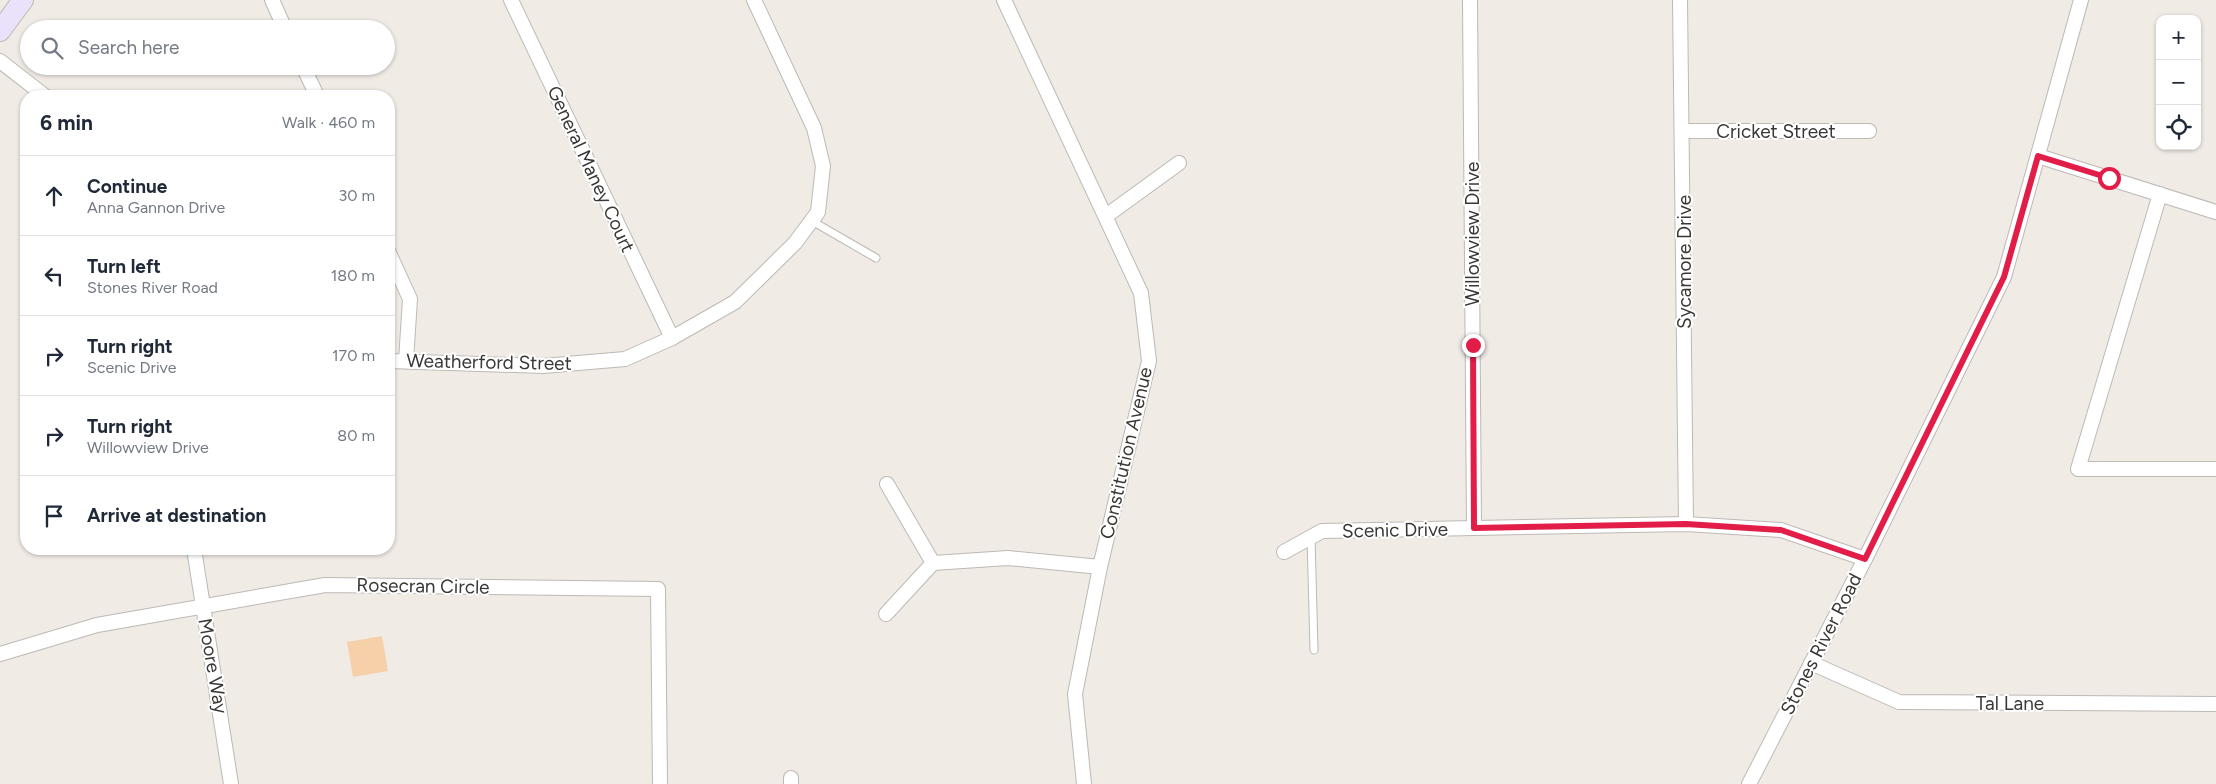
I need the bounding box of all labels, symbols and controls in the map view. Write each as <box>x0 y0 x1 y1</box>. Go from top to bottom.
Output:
map controls <box>2156 15 2201 150</box>
button: + <box>2156 15 2201 60</box>
search box <box>20 20 395 75</box>
icon: search <box>38 34 66 62</box>
text: Search here <box>78 36 180 59</box>
button: − <box>2156 60 2201 105</box>
street label: General Maney Court <box>542 82 640 256</box>
button: locate <box>2156 105 2201 150</box>
text: 6 min <box>40 110 93 135</box>
text: Walk · 460 m <box>282 113 375 132</box>
street label: Cricket Street <box>1716 120 1836 143</box>
street label: Willowview Drive <box>1461 162 1484 306</box>
route start <box>2098 167 2121 190</box>
text: Continue <box>87 175 167 198</box>
icon: ahead <box>40 182 68 210</box>
text: 30 m <box>338 186 375 205</box>
street label: Sycamore Drive <box>1673 195 1696 329</box>
text: Anna Gannon Drive <box>87 198 225 217</box>
text: Turn left <box>87 255 161 278</box>
icon: left <box>40 262 68 290</box>
text: 180 m <box>331 266 375 285</box>
text: Stones River Road <box>87 278 218 297</box>
route end <box>1462 334 1485 357</box>
text: Turn right <box>87 335 173 358</box>
icon: right <box>40 342 68 370</box>
text: 170 m <box>332 346 375 365</box>
street label: Weatherford Street <box>406 349 572 375</box>
text: Scenic Drive <box>87 358 176 377</box>
street label: Constitution Avenue <box>1095 365 1157 541</box>
text: Turn right <box>87 415 173 438</box>
icon: right <box>40 422 68 450</box>
text: 80 m <box>337 426 375 445</box>
text: Willowview Drive <box>87 438 209 457</box>
icon: arrive <box>40 502 68 530</box>
text: Arrive at destination <box>87 504 266 527</box>
street label: Scenic Drive <box>1342 518 1448 542</box>
street label: Stones River Road <box>1775 569 1867 719</box>
street label: Rosecran Circle <box>356 573 490 599</box>
street label: Moore Way <box>193 616 233 716</box>
street label: Tal Lane <box>1976 692 2044 715</box>

